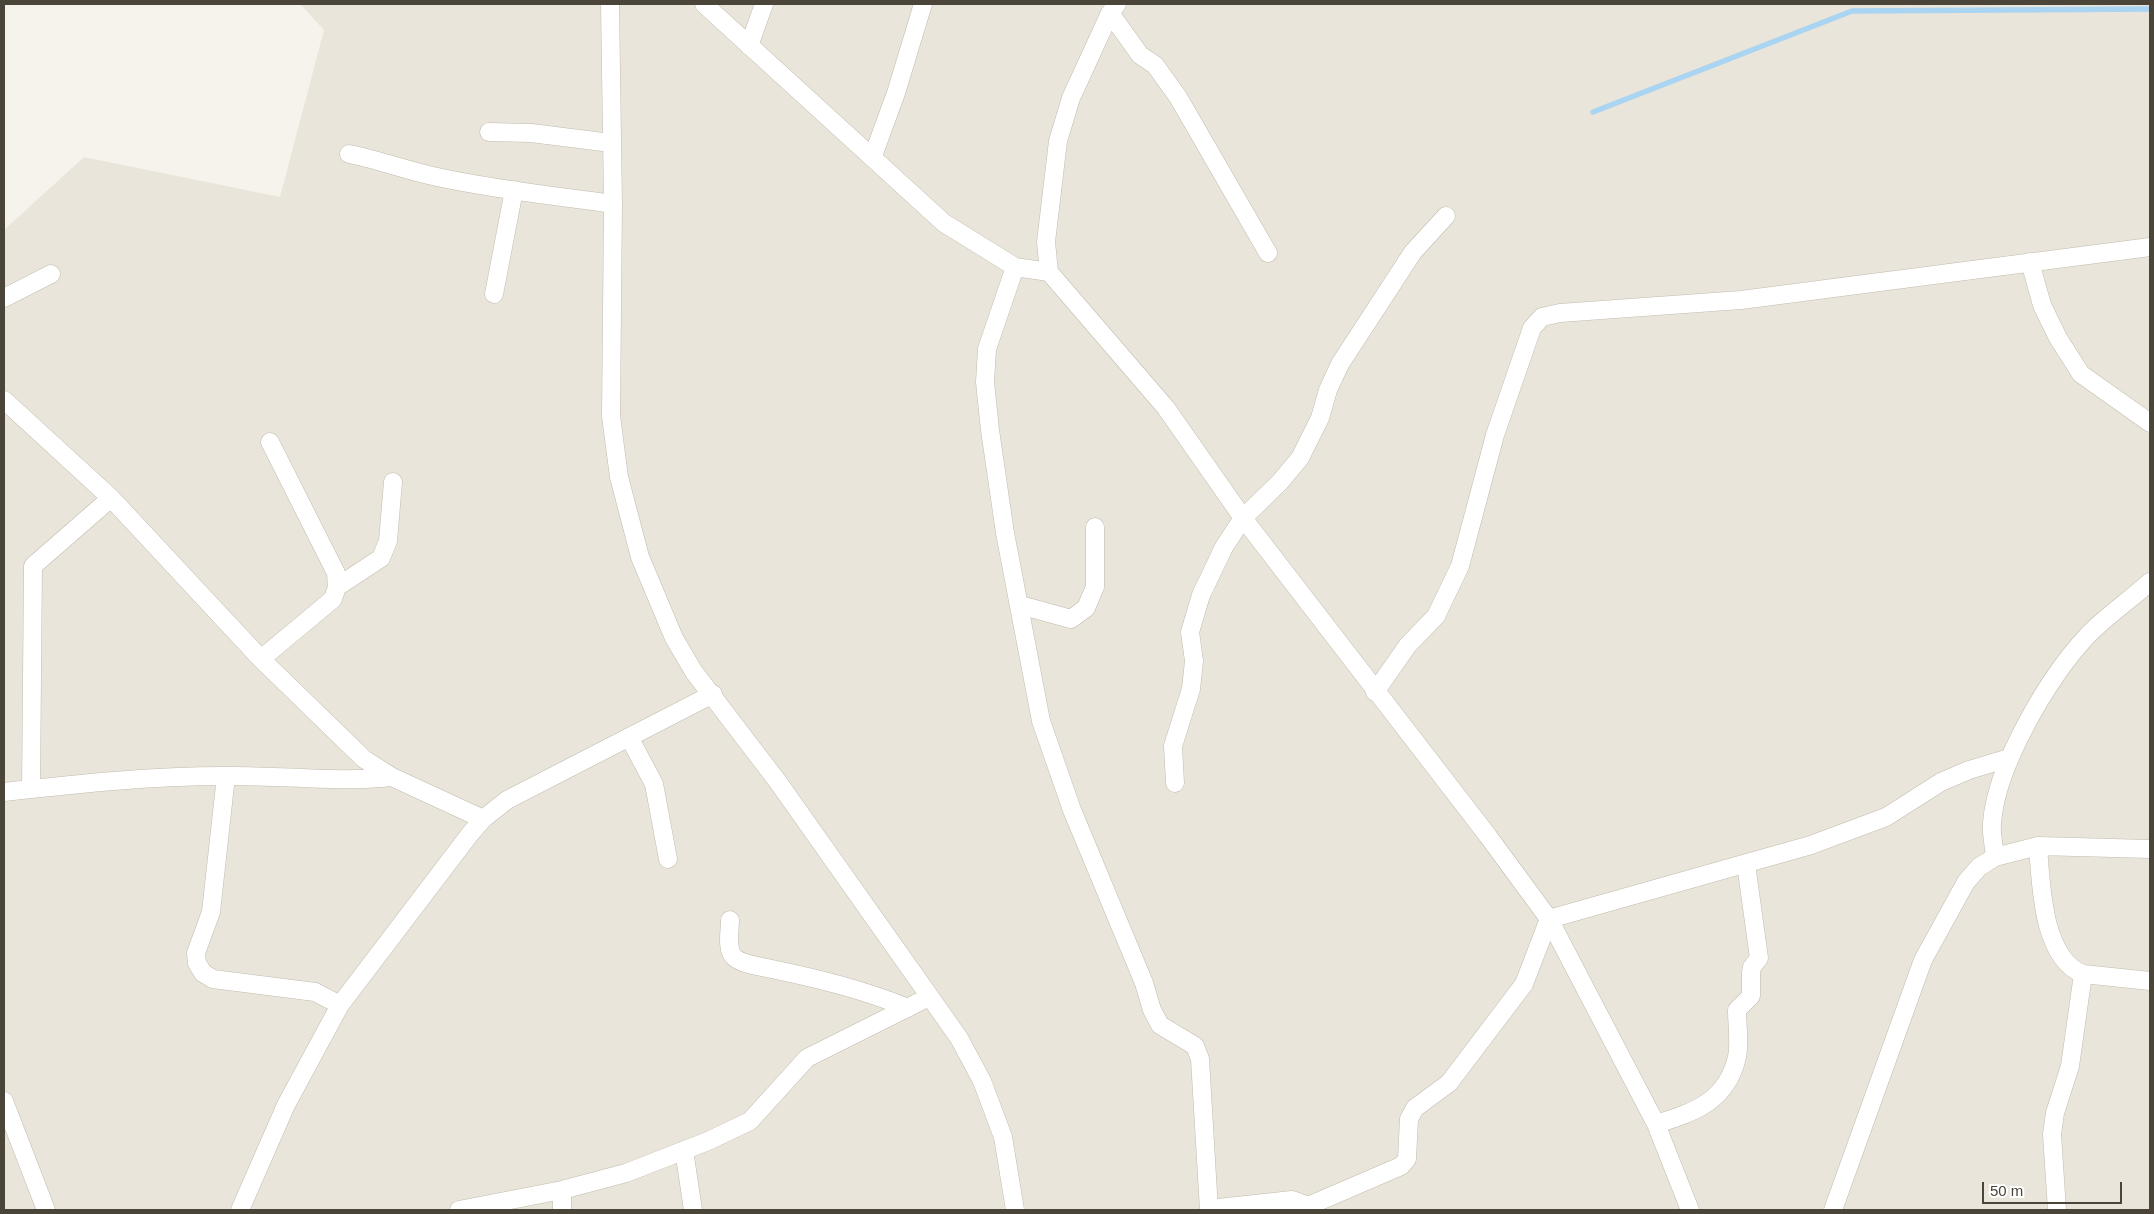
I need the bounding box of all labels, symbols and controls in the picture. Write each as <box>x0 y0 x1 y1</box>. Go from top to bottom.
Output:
scale bar <box>1984 1172 2124 1204</box>
text: 50 m <box>1990 1182 2023 1199</box>

